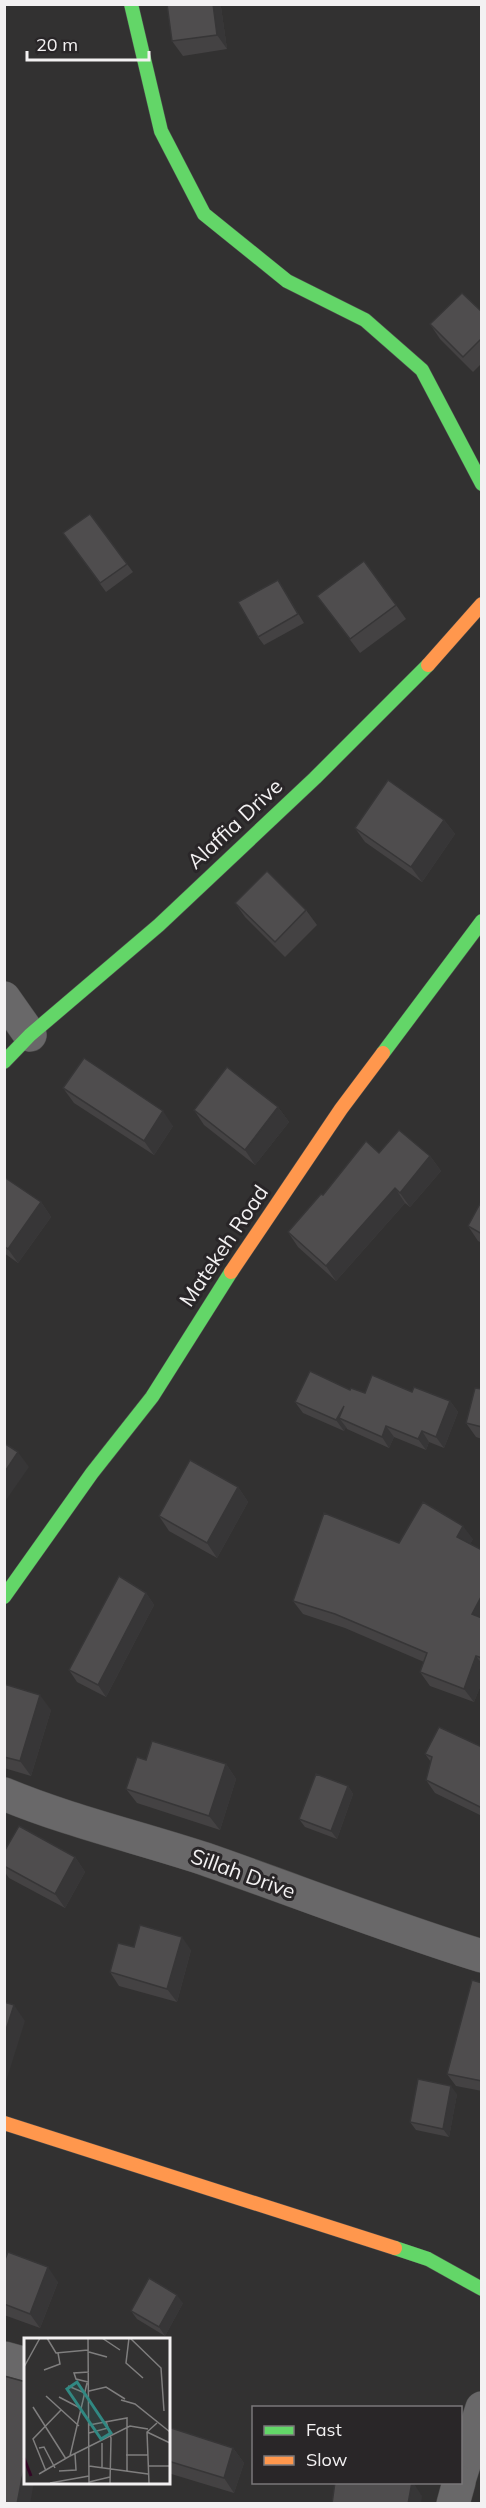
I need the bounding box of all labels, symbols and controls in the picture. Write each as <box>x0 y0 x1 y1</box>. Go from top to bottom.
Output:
scale bar <box>27 24 148 62</box>
text: 20 m <box>36 33 78 56</box>
street label: Alaffia Drive <box>181 773 287 874</box>
street label: Matekeh Road <box>173 1180 273 1311</box>
street label: Sillah Drive <box>188 1842 299 1904</box>
inset map <box>24 2338 170 2484</box>
legend <box>252 2406 462 2484</box>
text: Fast <box>306 2418 342 2441</box>
text: Slow <box>306 2448 348 2471</box>

